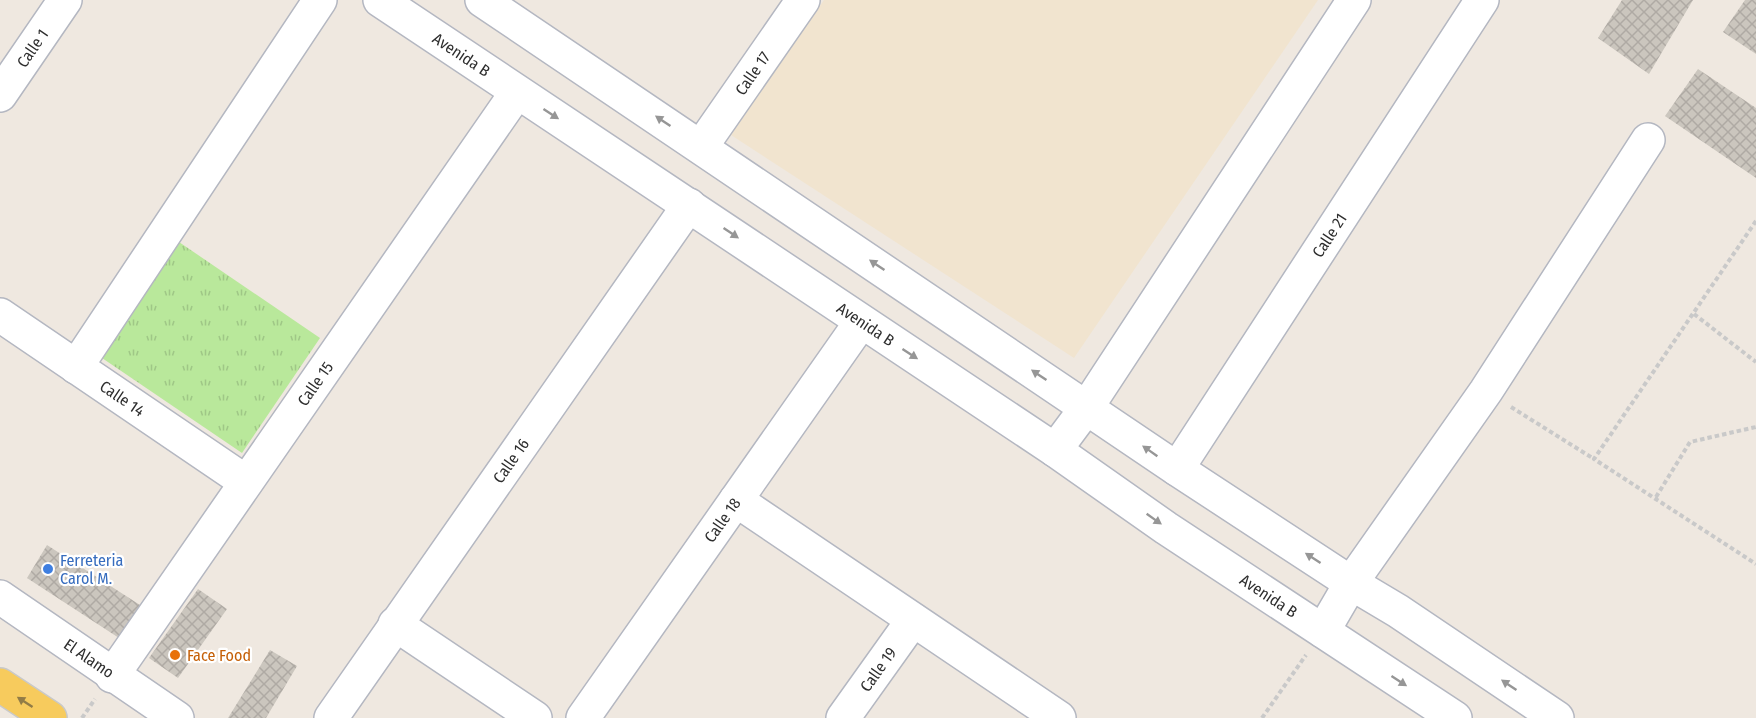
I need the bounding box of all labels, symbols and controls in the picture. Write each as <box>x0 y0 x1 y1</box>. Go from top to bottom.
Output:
street label: Calle 1 <box>12 25 52 71</box>
street label: Avenida B <box>429 28 494 80</box>
street label: Calle 17 <box>731 47 774 98</box>
one-way arrow <box>542 108 558 120</box>
one-way arrow <box>655 116 671 127</box>
street label: Calle 21 <box>1308 210 1350 261</box>
one-way arrow <box>722 227 738 239</box>
one-way arrow <box>869 260 885 271</box>
street label: Avenida B <box>834 298 898 350</box>
one-way arrow <box>902 348 918 359</box>
street label: Calle 15 <box>293 358 337 409</box>
one-way arrow <box>1030 369 1047 380</box>
street label: Calle 14 <box>97 376 149 420</box>
street label: Calle 16 <box>489 435 533 486</box>
one-way arrow <box>1142 446 1158 457</box>
street label: Calle 18 <box>700 494 744 546</box>
one-way arrow <box>1146 513 1162 525</box>
place label: Ferreteria Carol M. <box>60 551 123 588</box>
one-way arrow <box>1305 553 1321 564</box>
marker: Ferreteria Carol M. <box>41 562 55 576</box>
street label: Avenida B <box>1237 570 1301 621</box>
street label: El Alamo <box>60 634 118 682</box>
street label: Calle 19 <box>856 643 900 695</box>
place label: Face Food <box>187 646 251 665</box>
marker: Face Food <box>168 648 182 662</box>
one-way arrow <box>1391 675 1407 686</box>
one-way arrow <box>1500 680 1517 691</box>
one-way arrow <box>17 696 33 707</box>

